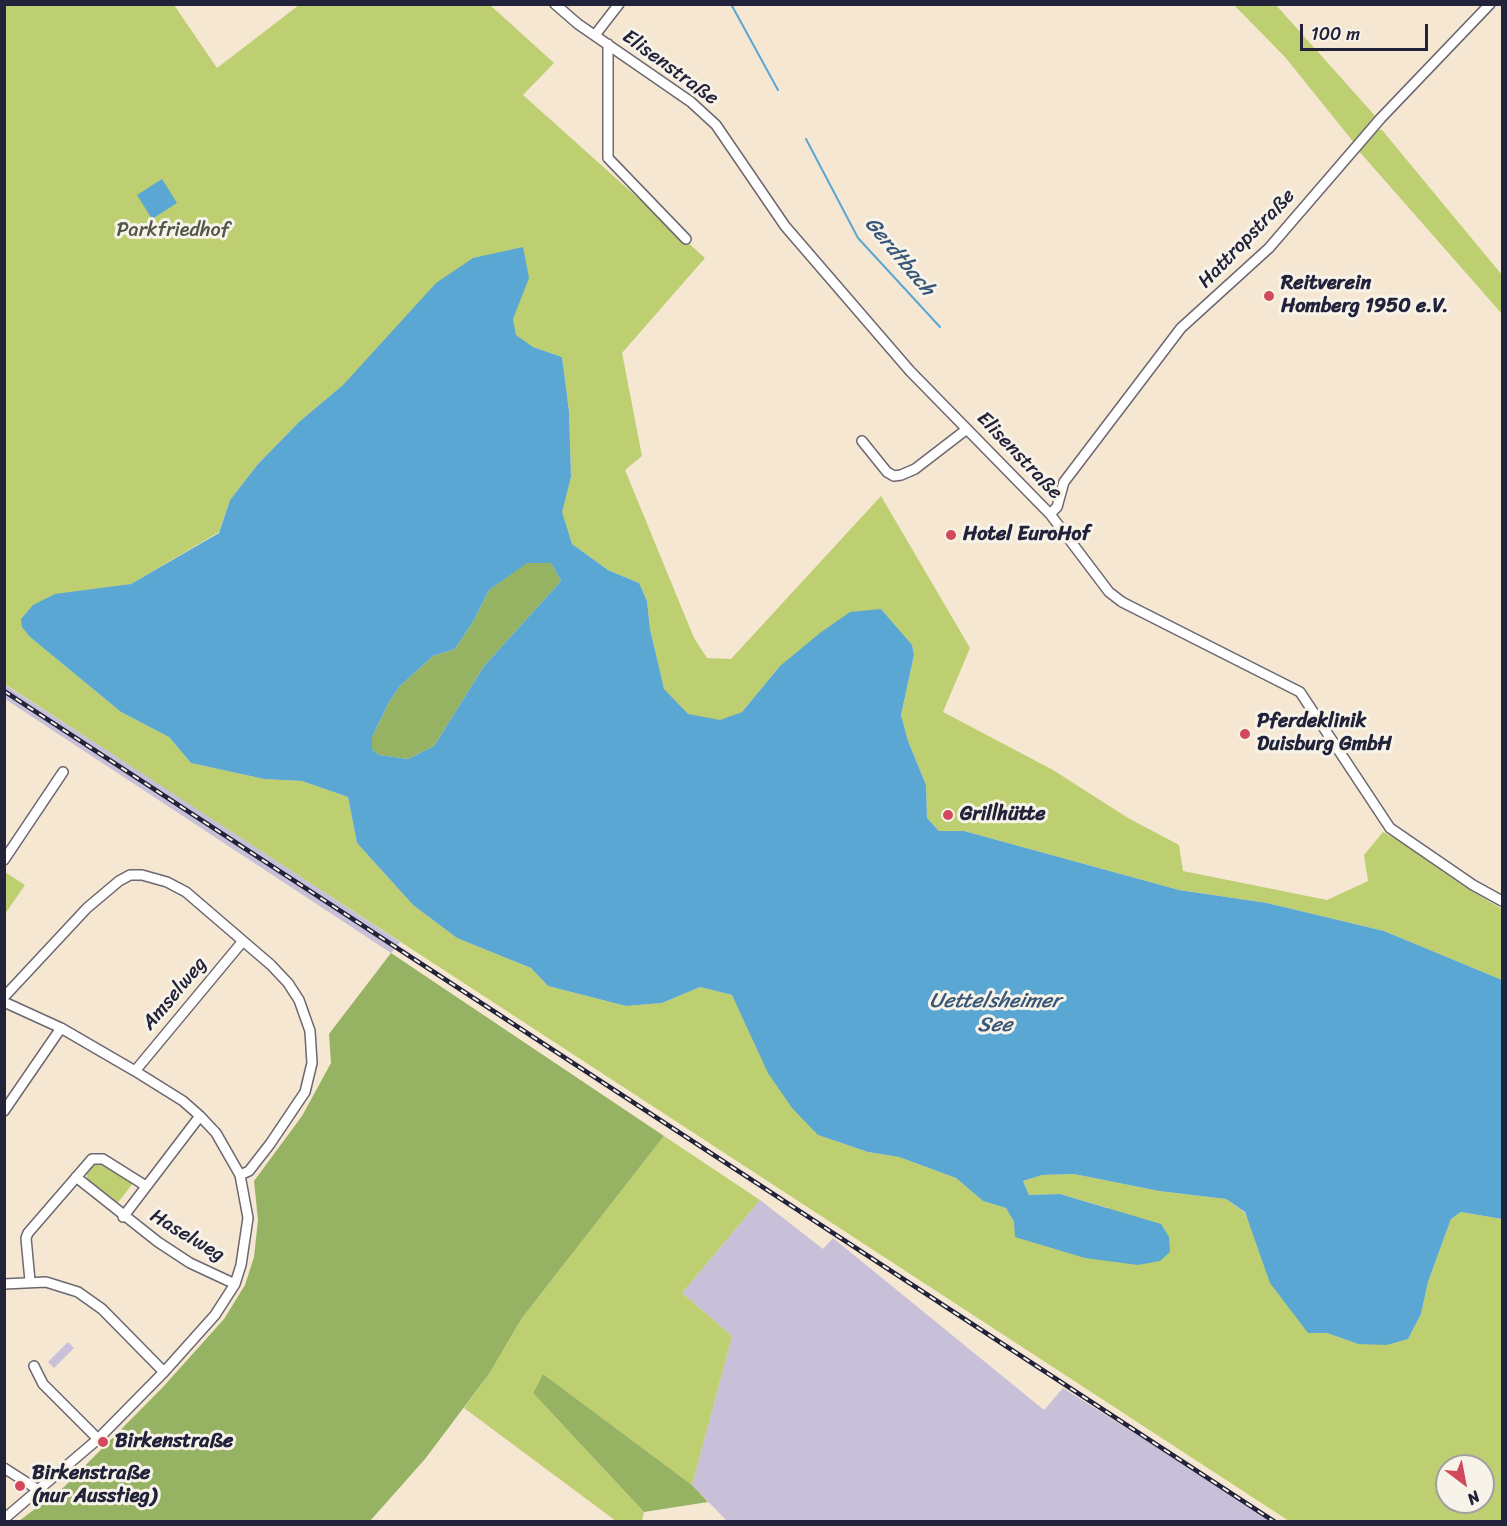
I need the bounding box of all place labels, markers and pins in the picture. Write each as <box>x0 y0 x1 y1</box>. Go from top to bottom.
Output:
place label: Reitverein Homberg 1950 e.V. <box>1281 272 1448 319</box>
marker: Reitverein Homberg 1950 e.V. <box>1262 289 1276 303</box>
place label: Hotel EuroHof <box>963 523 1090 547</box>
marker: Hotel EuroHof <box>944 528 958 542</box>
place label: Pferdeklinik Duisburg GmbH <box>1257 710 1392 757</box>
marker: Pferdeklinik Duisburg GmbH <box>1238 727 1252 741</box>
place label: Grillhütte <box>960 803 1046 827</box>
marker: Grillhütte <box>941 808 955 822</box>
place label: Birkenstraße <box>115 1430 233 1454</box>
marker: Birkenstraße <box>96 1435 110 1449</box>
place label: Birkenstraße (nur Ausstieg) <box>32 1462 157 1509</box>
marker: Birkenstraße (nur Ausstieg) <box>13 1479 27 1493</box>

